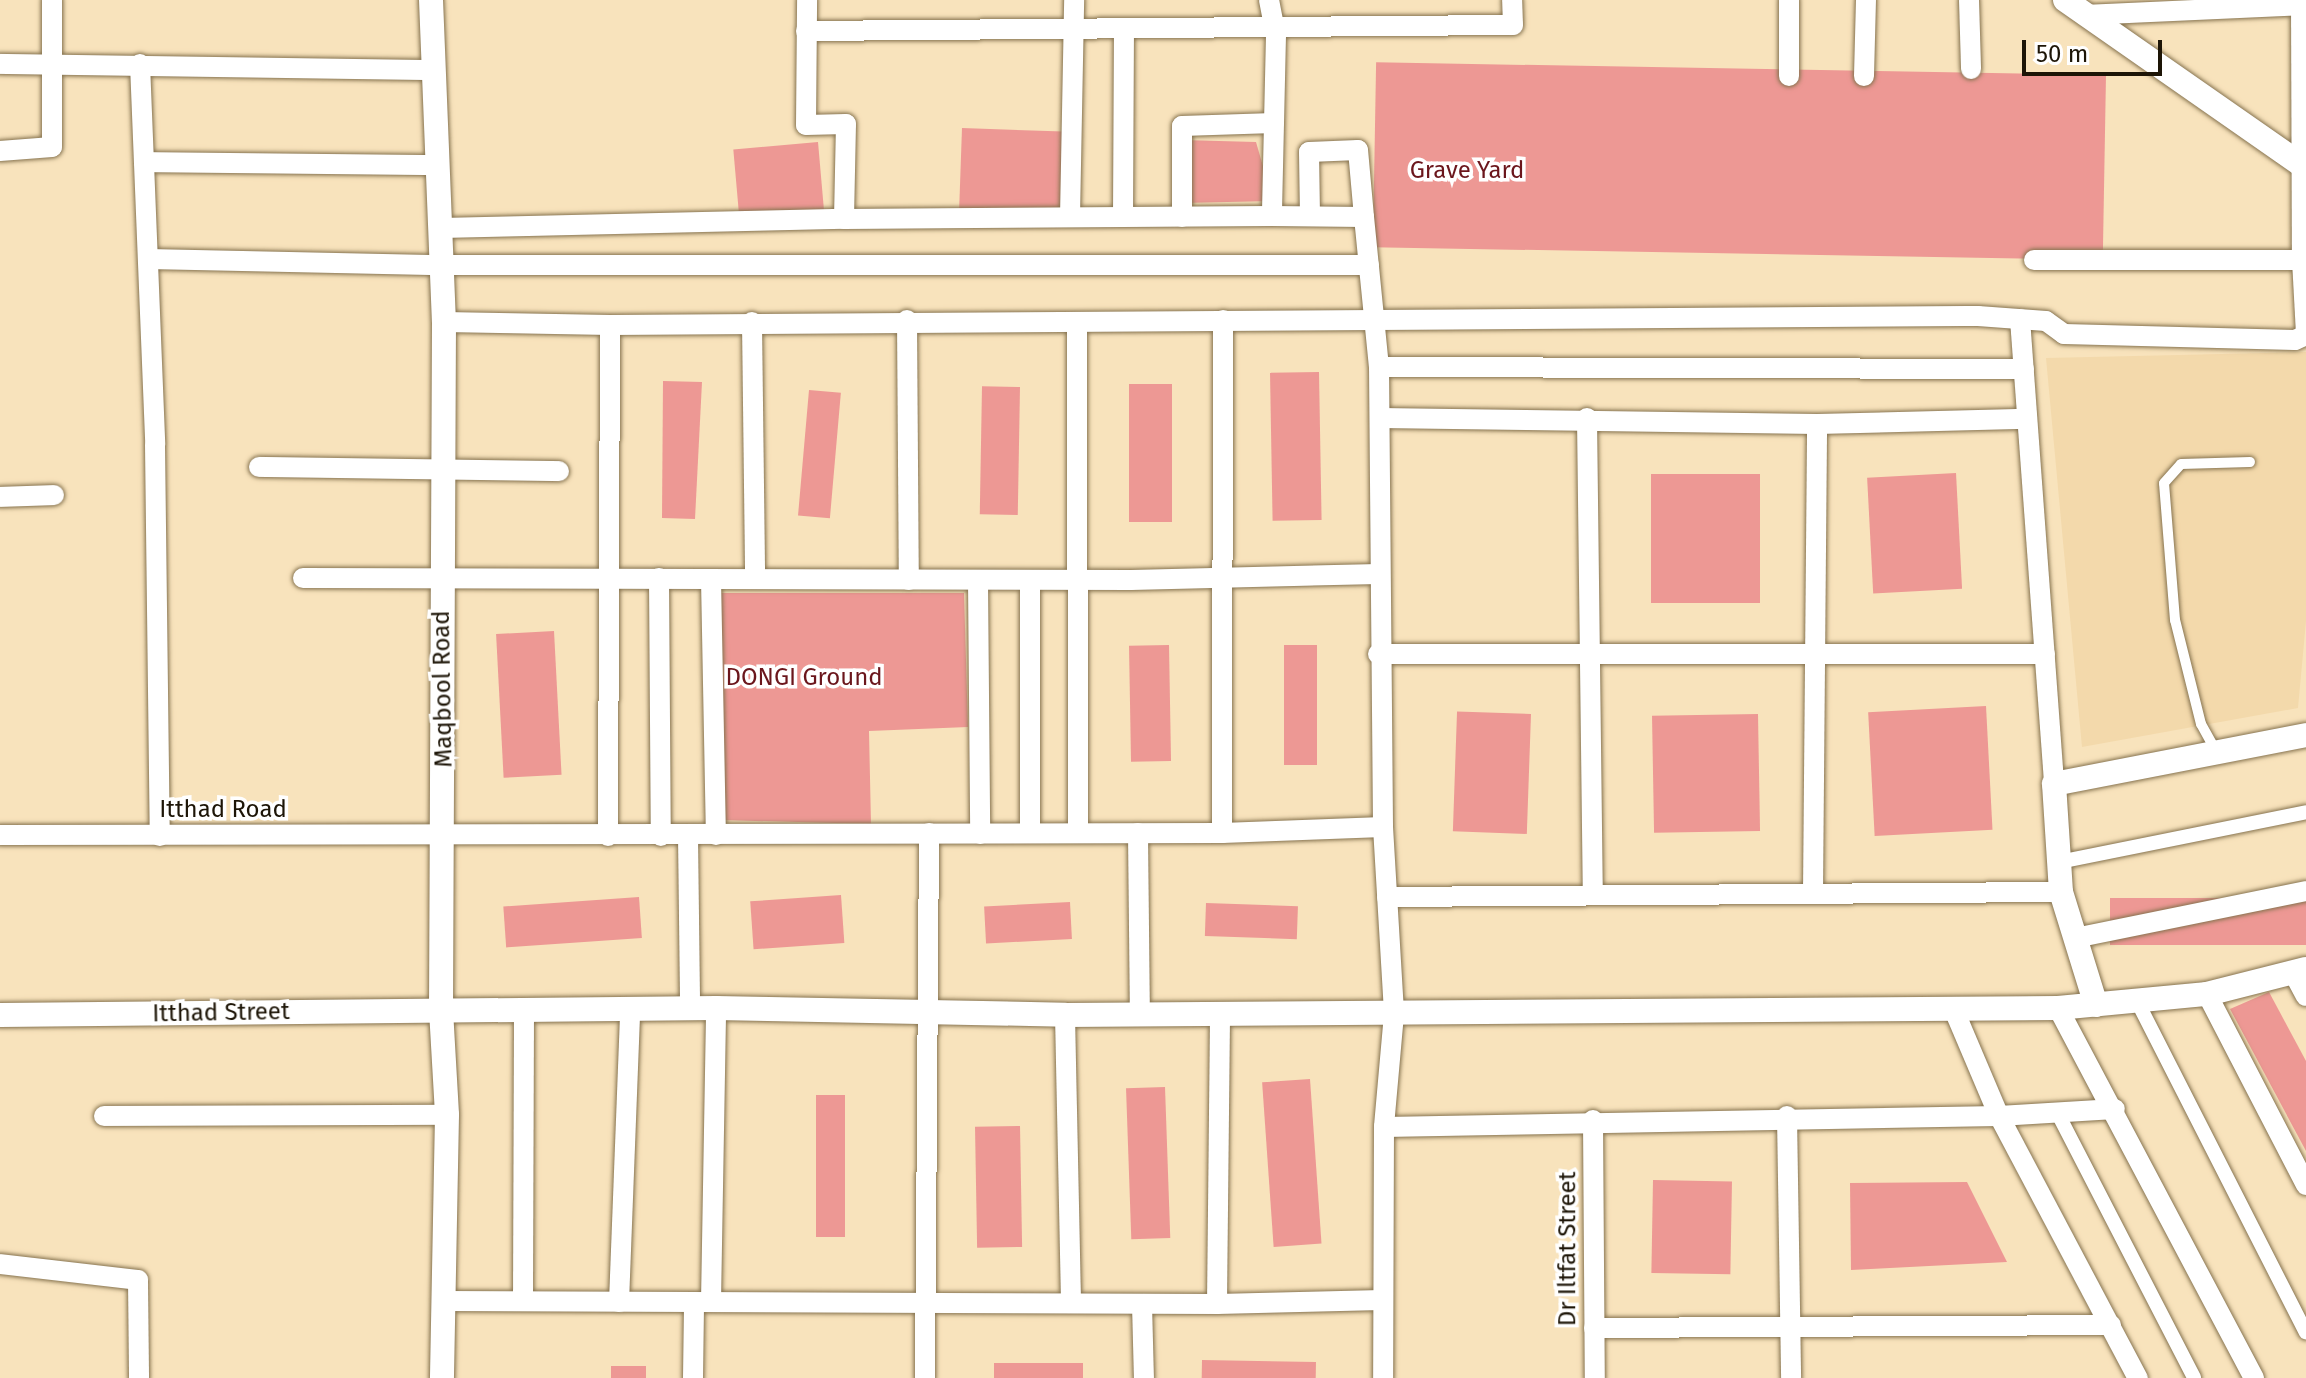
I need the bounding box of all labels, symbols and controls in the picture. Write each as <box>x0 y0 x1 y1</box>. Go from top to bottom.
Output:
scale bar <box>2026 24 2166 74</box>
text: 50 m <box>2036 40 2088 68</box>
park label: Grave Yard <box>1410 157 1524 185</box>
street label: Maqbool Road <box>427 610 459 768</box>
park label: DONGI Ground <box>725 664 883 692</box>
street label: Itthad Road <box>159 796 287 824</box>
street label: Itthad Street <box>152 997 290 1029</box>
street label: Dr Iltfat Street <box>1554 1172 1582 1326</box>

